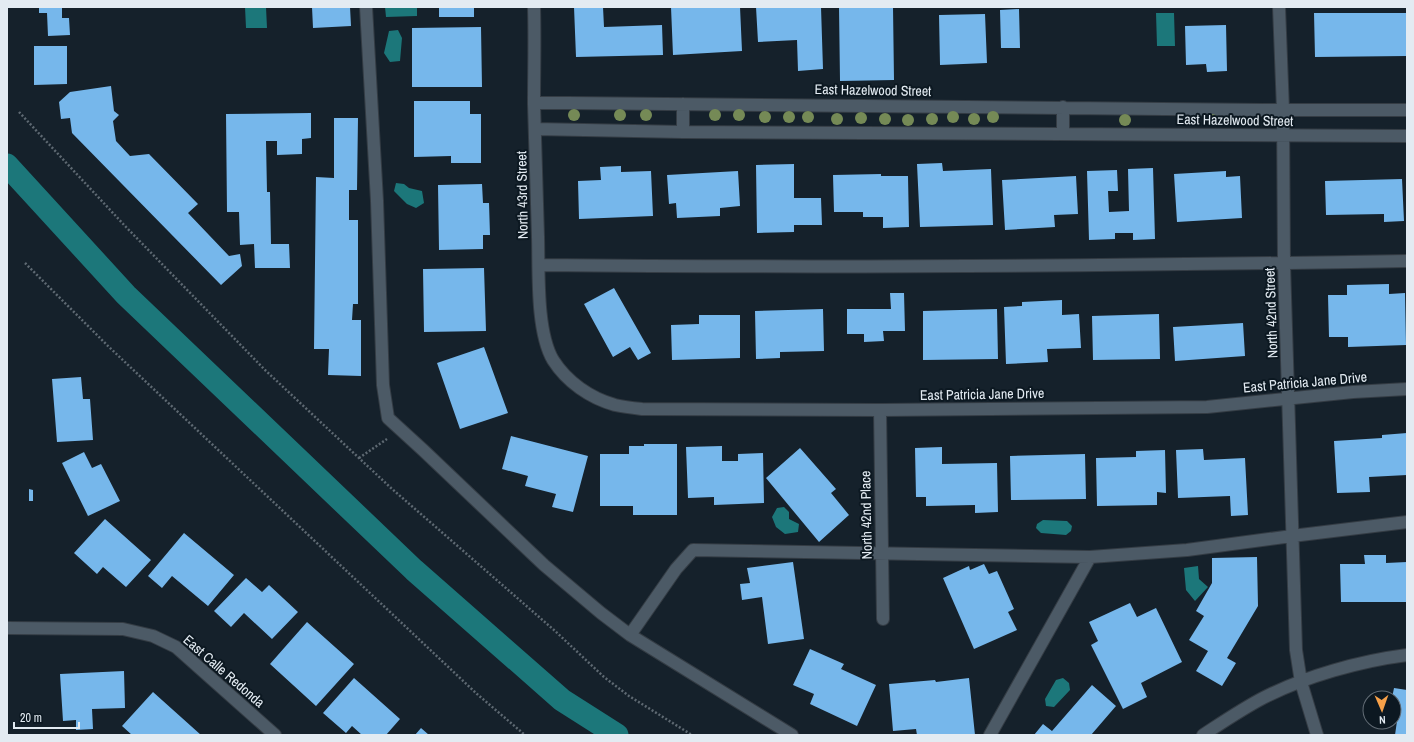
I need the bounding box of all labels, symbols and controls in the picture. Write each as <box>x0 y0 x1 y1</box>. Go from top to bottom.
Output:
street label: East Hazelwood Street <box>814 80 932 100</box>
street label: East Hazelwood Street <box>1176 110 1294 130</box>
street label: North 43rd Street <box>512 151 532 239</box>
street label: North 42nd Street <box>1260 267 1282 359</box>
street label: East Patricia Jane Drive <box>1242 368 1368 396</box>
street label: East Patricia Jane Drive <box>920 384 1044 404</box>
street label: North 42nd Place <box>856 470 876 560</box>
street label: East Calle Redonda <box>180 631 269 712</box>
north arrow <box>1362 690 1402 730</box>
scale bar <box>14 704 79 730</box>
text: 20 m <box>20 710 42 726</box>
text: N <box>1379 713 1386 727</box>

